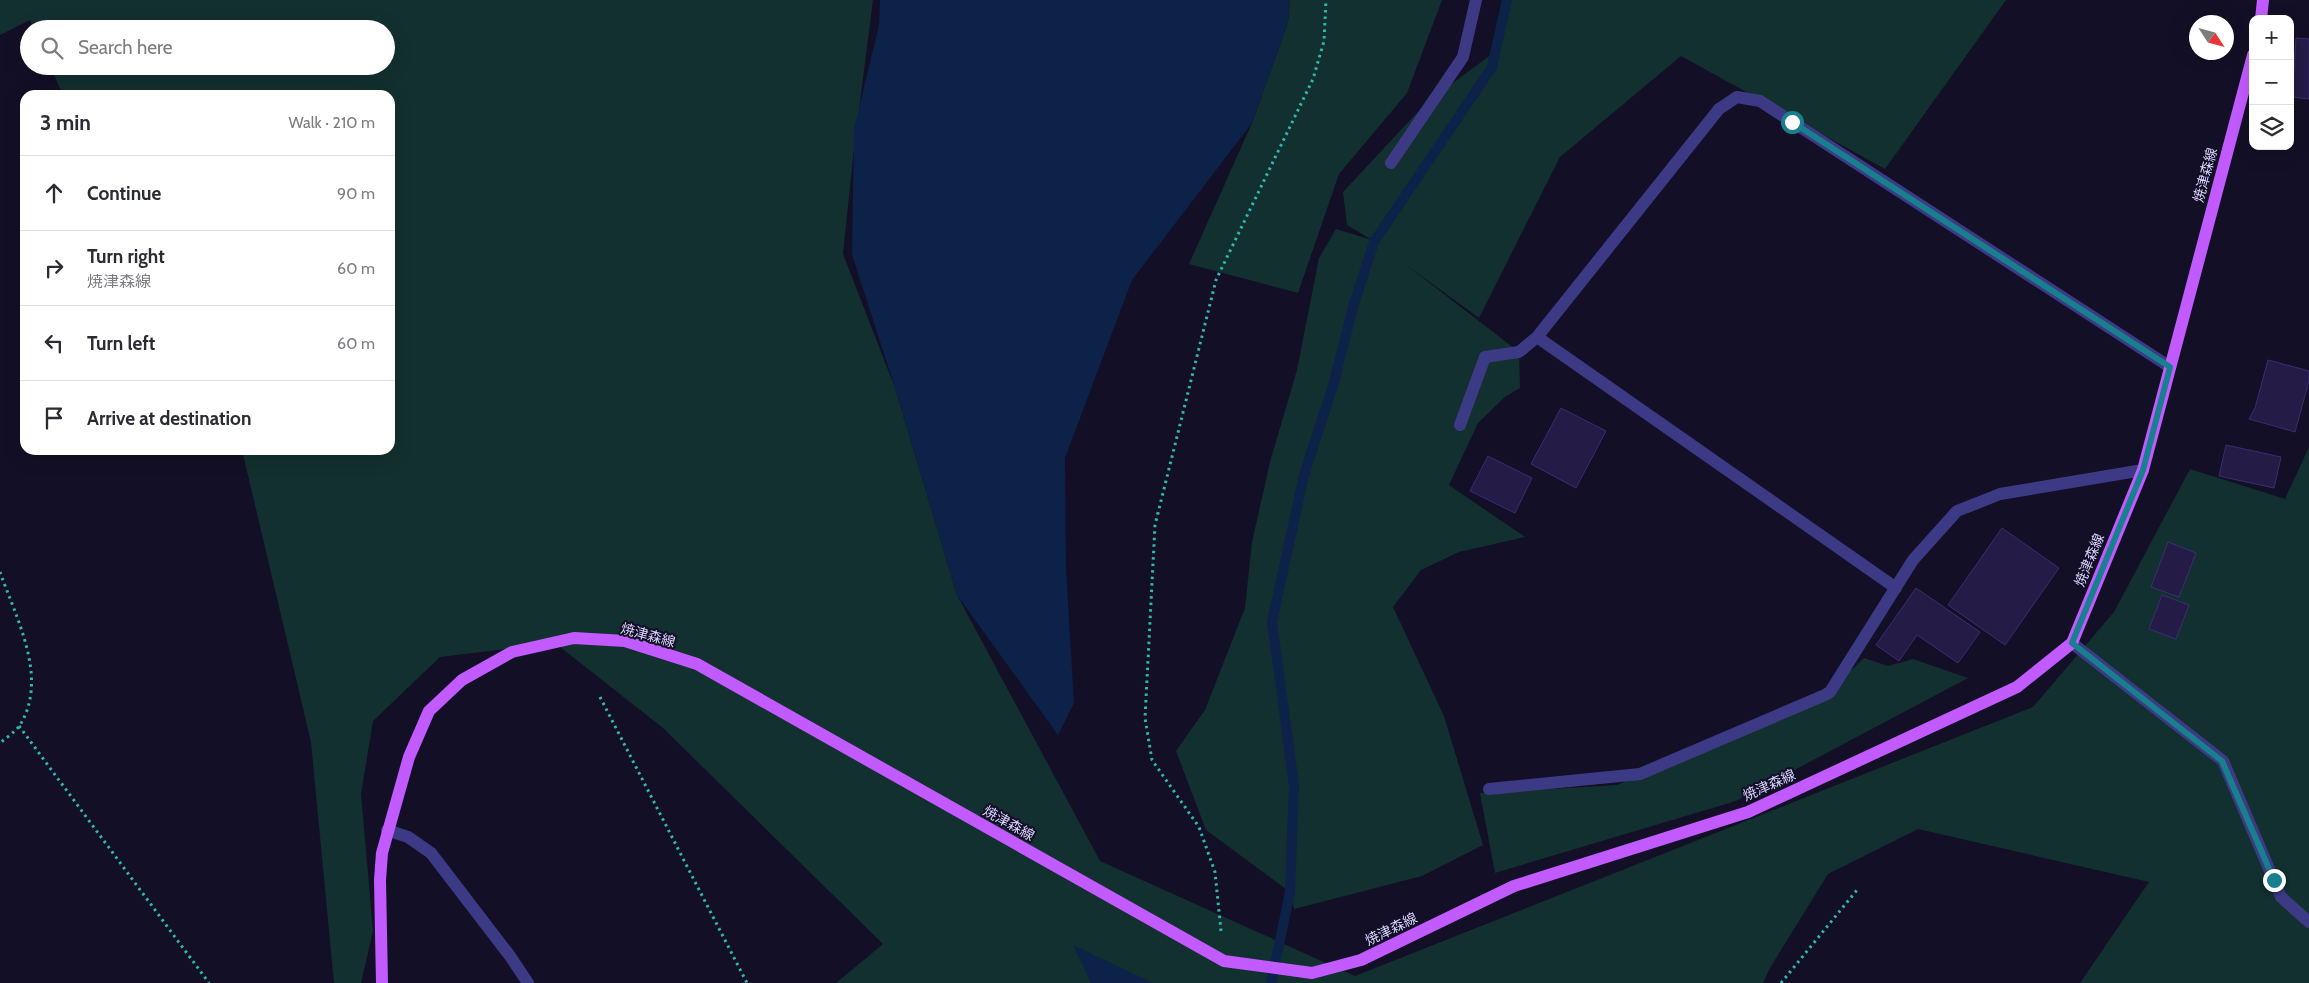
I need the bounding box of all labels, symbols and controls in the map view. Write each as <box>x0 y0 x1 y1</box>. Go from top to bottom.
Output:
north arrow <box>2189 15 2234 60</box>
map controls <box>2249 15 2294 150</box>
button: + <box>2249 15 2294 60</box>
search box <box>20 20 395 75</box>
icon: search <box>38 34 66 62</box>
text: Search here <box>78 36 172 59</box>
button: − <box>2249 60 2294 105</box>
button: layers <box>2249 105 2294 150</box>
text: 3 min <box>40 110 91 135</box>
route start <box>1781 111 1804 134</box>
text: Walk · 210 m <box>288 113 375 132</box>
street label: 焼津森線 <box>2189 146 2221 204</box>
icon: ahead <box>40 179 68 207</box>
text: Continue <box>87 182 161 205</box>
text: 90 m <box>337 184 375 203</box>
text: Turn right <box>87 245 165 268</box>
icon: right <box>40 254 68 282</box>
text: 60 m <box>337 259 375 278</box>
text: 焼津森線 <box>87 272 151 291</box>
icon: left <box>40 329 68 357</box>
text: Turn left <box>87 332 155 355</box>
text: 60 m <box>337 334 375 353</box>
icon: arrive <box>40 404 68 432</box>
text: Arrive at destination <box>87 407 251 430</box>
street label: 焼津森線 <box>2070 531 2108 589</box>
street label: 焼津森線 <box>619 619 677 651</box>
street label: 焼津森線 <box>1740 765 1798 805</box>
street label: 焼津森線 <box>980 802 1038 844</box>
route end <box>2263 869 2286 892</box>
street label: 焼津森線 <box>1362 909 1420 949</box>

